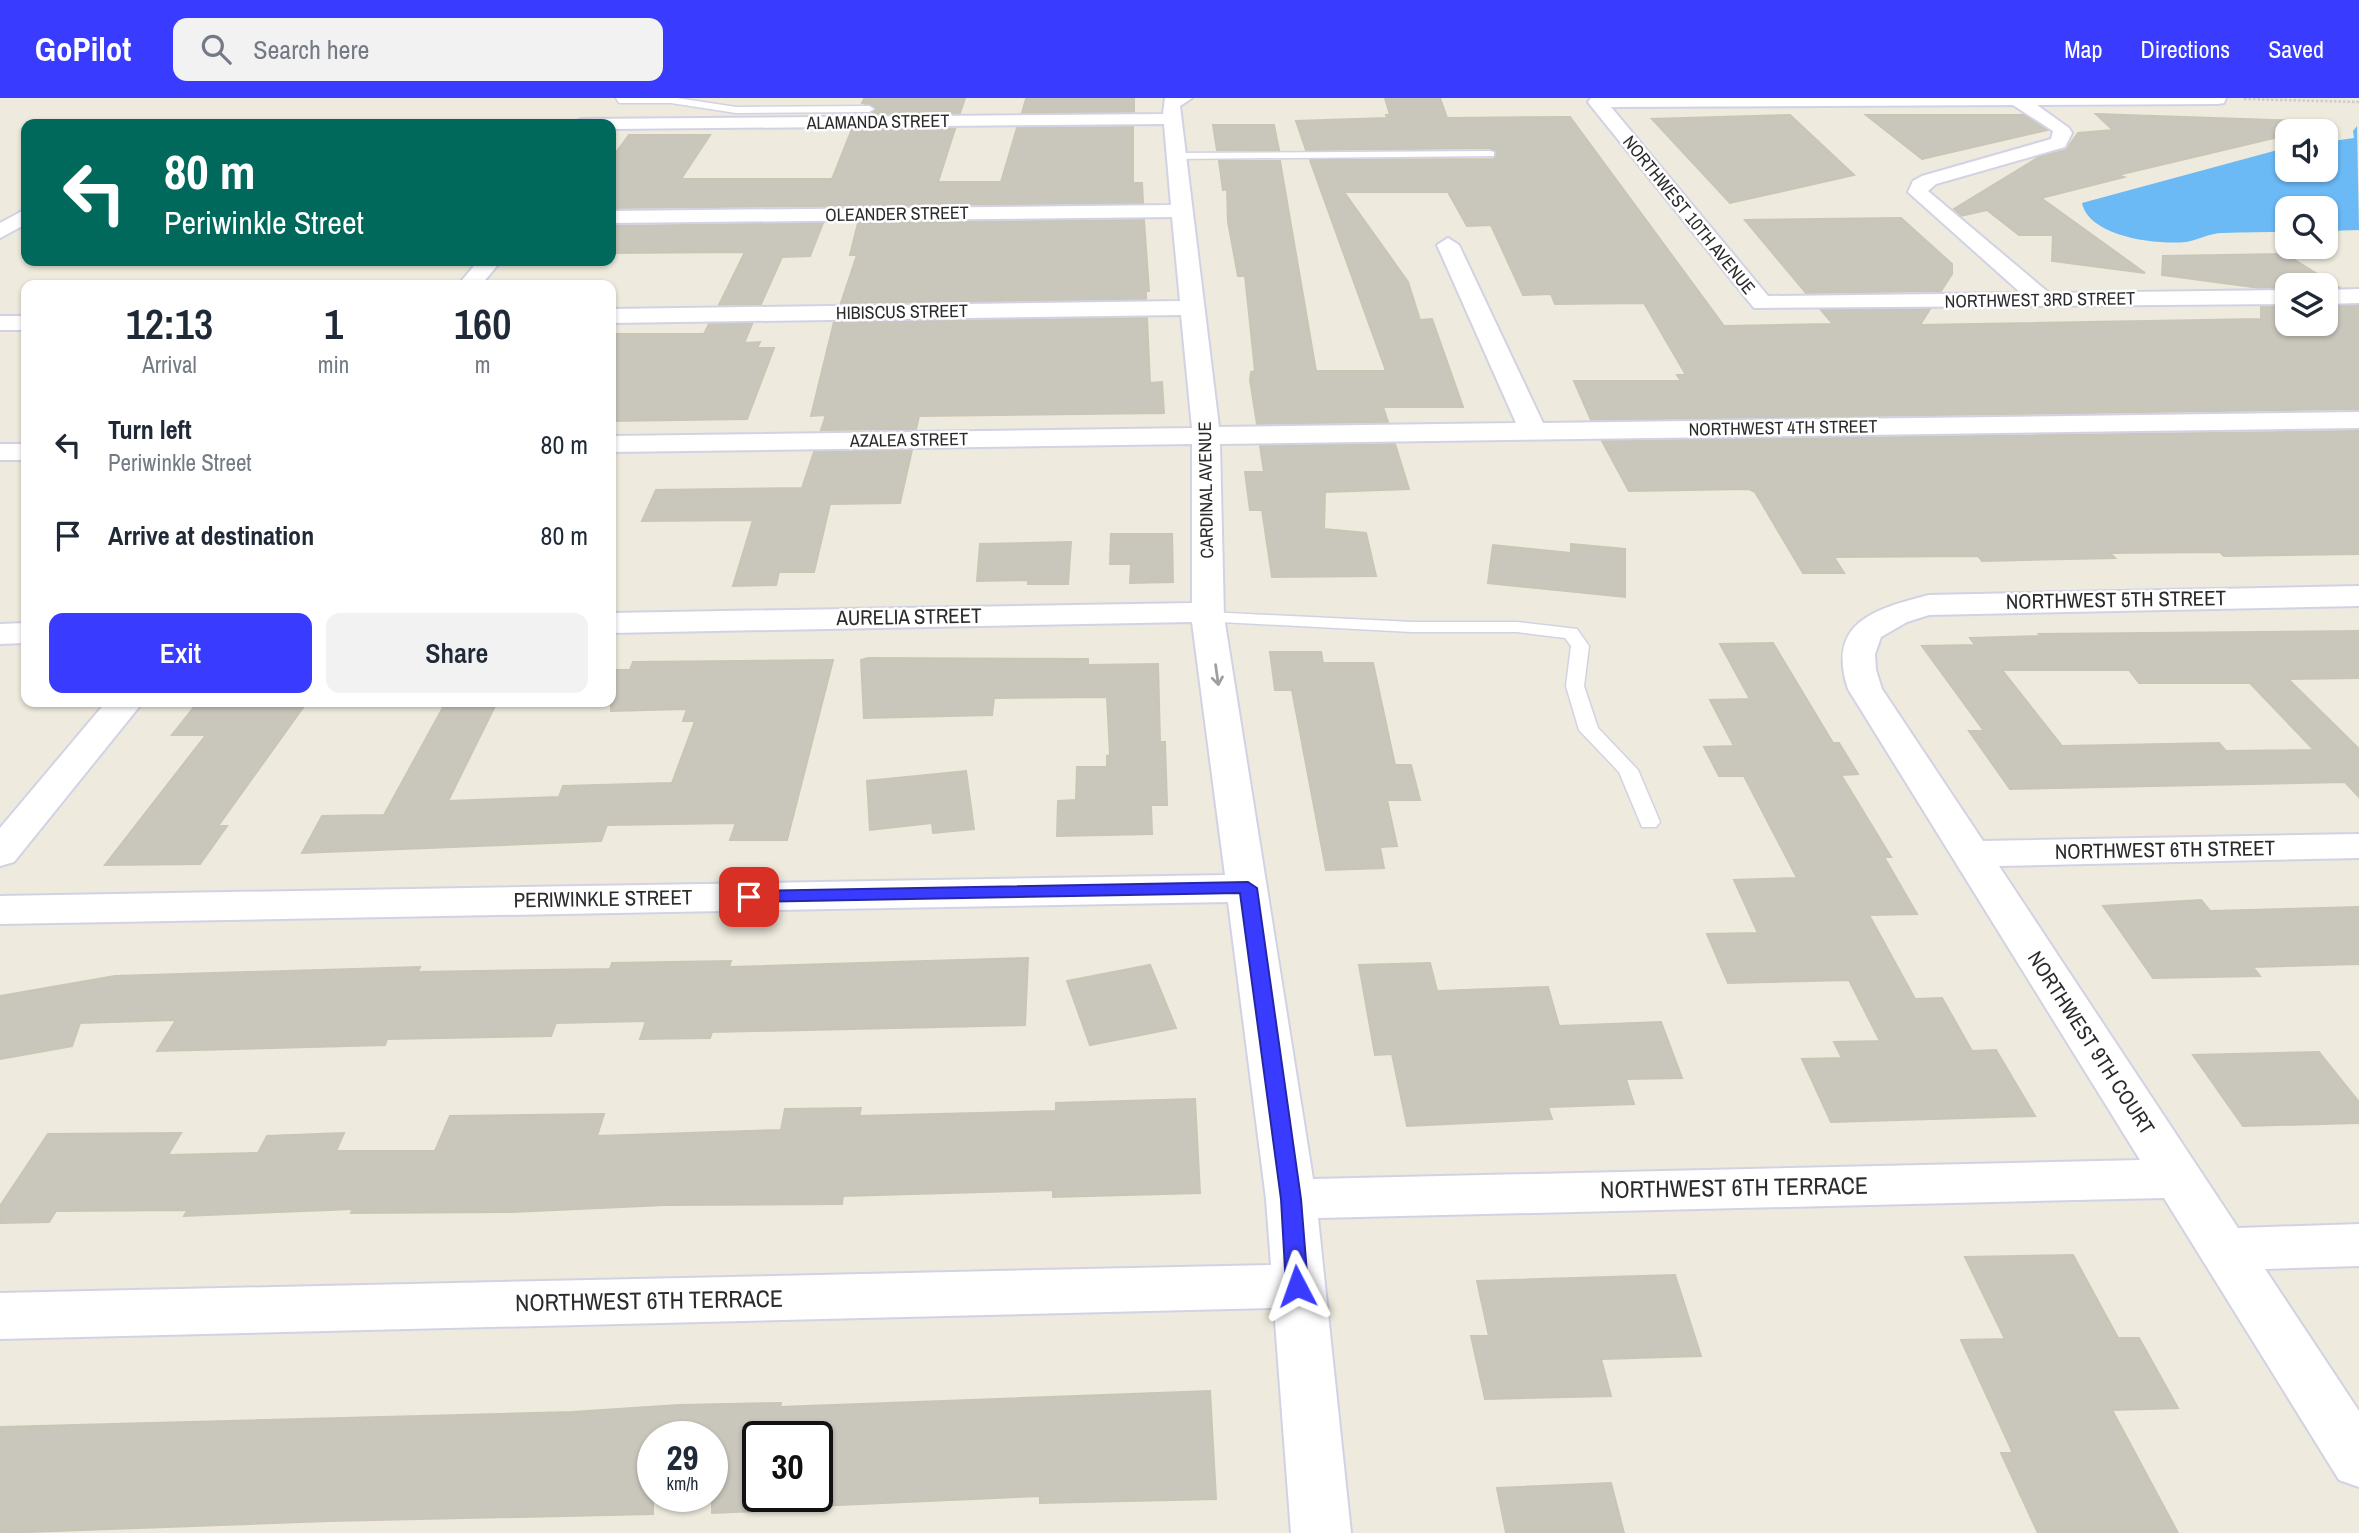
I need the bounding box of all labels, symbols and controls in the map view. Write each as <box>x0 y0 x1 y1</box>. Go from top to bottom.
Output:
search box <box>173 18 663 81</box>
text: GoPilot <box>35 27 131 71</box>
icon: search <box>197 30 235 68</box>
text: Search here <box>253 32 369 67</box>
text: Map <box>2064 33 2102 65</box>
text: Directions <box>2140 33 2230 65</box>
text: Saved <box>2268 33 2324 65</box>
street label: ALAMANDA STREET <box>805 108 950 135</box>
map controls <box>2275 119 2338 336</box>
button: sound <box>2275 119 2338 182</box>
street label: NORTHWEST 10TH AVENUE <box>1617 130 1761 299</box>
text: 80 m <box>164 138 256 204</box>
icon: left <box>49 147 140 238</box>
button: search <box>2275 196 2338 259</box>
street label: OLEANDER STREET <box>825 200 969 227</box>
text: Periwinkle Street <box>164 201 364 244</box>
button: layers <box>2275 273 2338 336</box>
street label: NORTHWEST 3RD STREET <box>1944 285 2135 314</box>
text: 12:13 <box>126 296 213 352</box>
text: 1 <box>324 296 343 352</box>
text: 160 <box>454 296 511 352</box>
street label: HIBISCUS STREET <box>836 298 968 325</box>
text: Arrival <box>142 349 197 380</box>
text: min <box>318 349 349 380</box>
text: m <box>475 349 490 380</box>
text: Turn left <box>108 412 192 447</box>
street label: NORTHWEST 4TH STREET <box>1688 413 1878 442</box>
street label: CARDINAL AVENUE <box>1192 421 1219 559</box>
icon: left <box>49 426 87 464</box>
street label: AZALEA STREET <box>849 426 968 453</box>
text: 80 m <box>541 427 588 462</box>
text: Periwinkle Street <box>108 447 252 478</box>
icon: arrive <box>49 517 87 555</box>
text: Arrive at destination <box>108 518 314 553</box>
text: 80 m <box>541 518 588 553</box>
street label: NORTHWEST 5TH STREET <box>2006 583 2227 616</box>
street label: AURELIA STREET <box>835 601 982 632</box>
button: Exit <box>49 613 312 693</box>
button: Share <box>326 613 588 693</box>
one-way arrow <box>1211 663 1224 686</box>
street label: NORTHWEST 6TH STREET <box>2055 833 2276 866</box>
pin <box>719 867 779 927</box>
icon: arrive <box>730 878 768 916</box>
street label: PERIWINKLE STREET <box>513 882 693 915</box>
street label: NORTHWEST 9TH COURT <box>2021 945 2162 1141</box>
street label: NORTHWEST 6TH TERRACE <box>1600 1169 1868 1205</box>
position arrow <box>1260 1249 1334 1323</box>
street label: NORTHWEST 6TH TERRACE <box>515 1282 783 1318</box>
speed limit sign: 30 <box>742 1421 833 1512</box>
text: 29 <box>667 1434 698 1481</box>
text: km/h <box>667 1471 699 1496</box>

